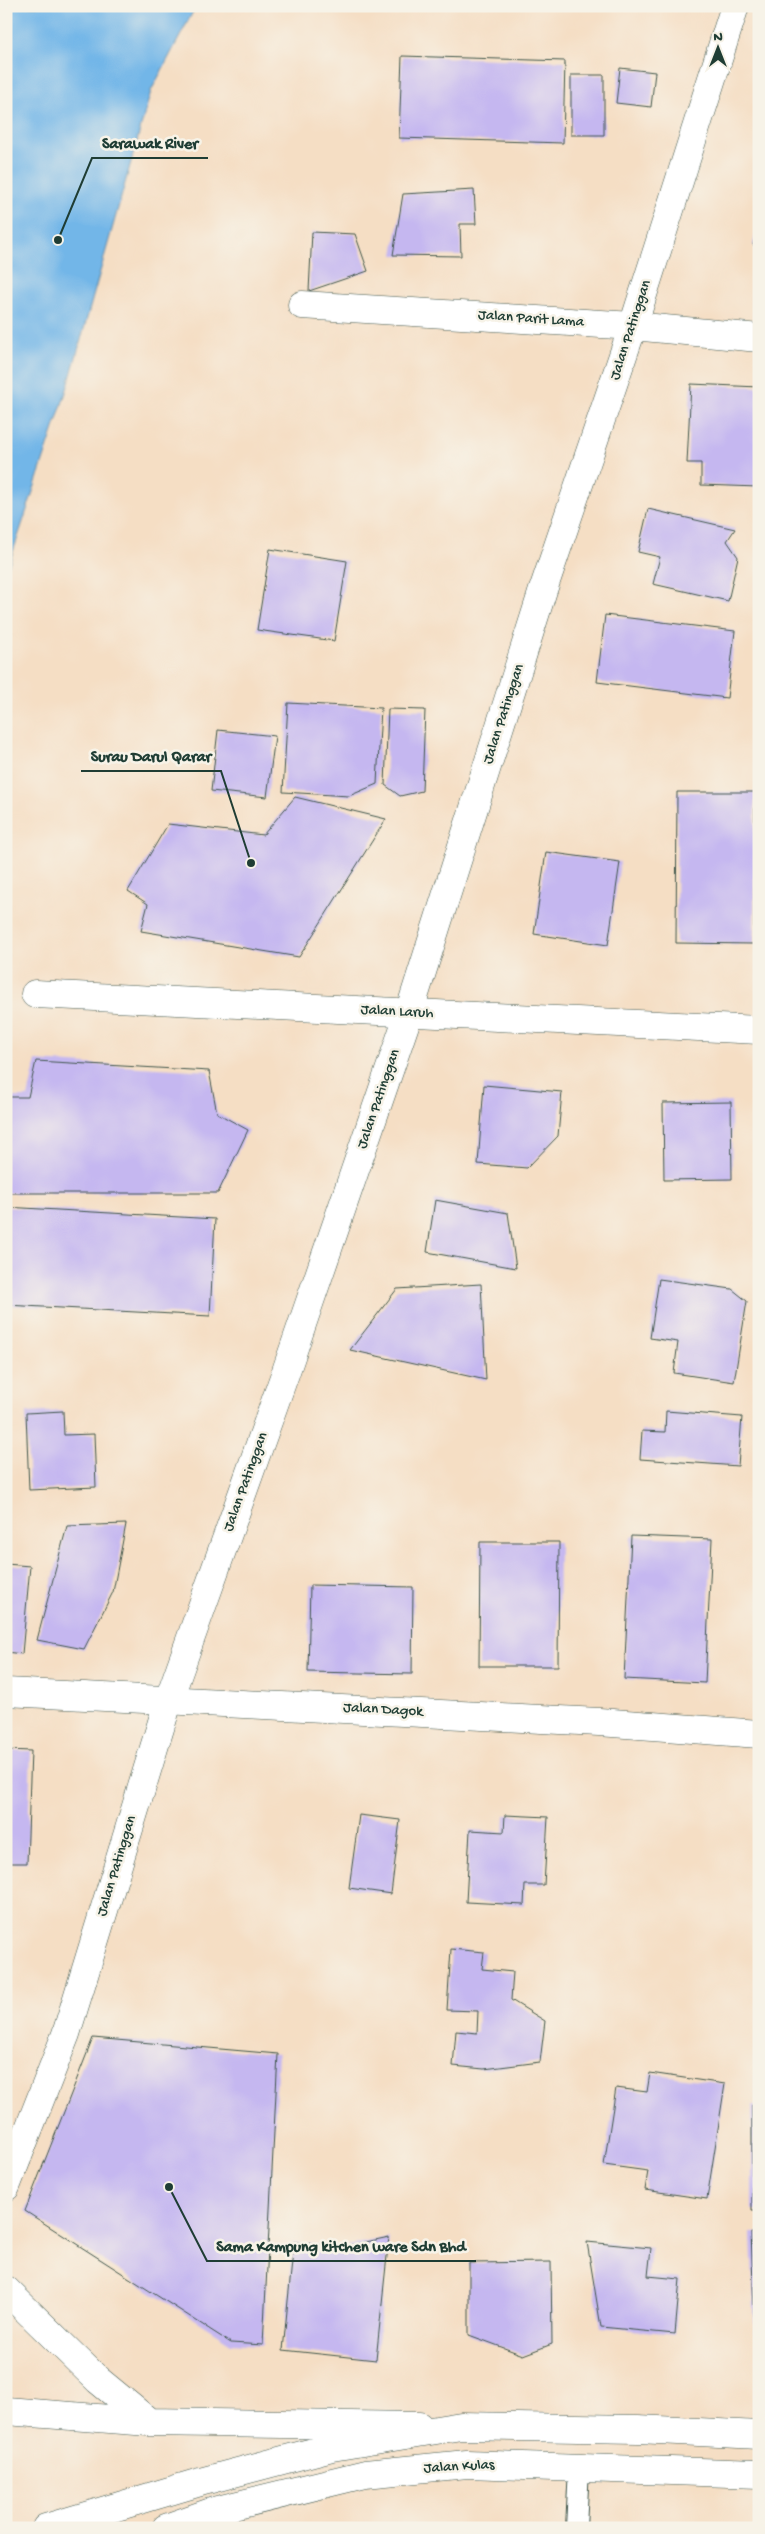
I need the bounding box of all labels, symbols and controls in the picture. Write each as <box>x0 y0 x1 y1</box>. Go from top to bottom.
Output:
north arrow <box>692 22 742 72</box>
text: N <box>713 29 723 46</box>
callout: Sarawak River <box>92 127 208 158</box>
text: Sarawak River <box>102 136 200 155</box>
street label: Jalan Patinggan <box>606 278 656 382</box>
street label: Jalan Parit Lama <box>477 306 585 332</box>
street label: Jalan Patinggan <box>479 662 529 766</box>
callout: Surau Darul Qarar <box>81 740 221 771</box>
text: Surau Darul Qarar <box>91 749 214 768</box>
street label: Jalan Laruh <box>360 1001 434 1023</box>
street label: Jalan Patinggan <box>354 1047 404 1151</box>
street label: Jalan Patinggan <box>220 1430 272 1534</box>
street label: Jalan Dagok <box>343 1699 425 1721</box>
street label: Jalan Patinggan <box>93 1814 141 1918</box>
callout: Sama Kampung kitchen ware Sdn Bhd <box>207 2230 476 2261</box>
text: Sama Kampung kitchen ware Sdn Bhd <box>216 2239 467 2258</box>
street label: Jalan Kulas <box>423 2456 495 2478</box>

